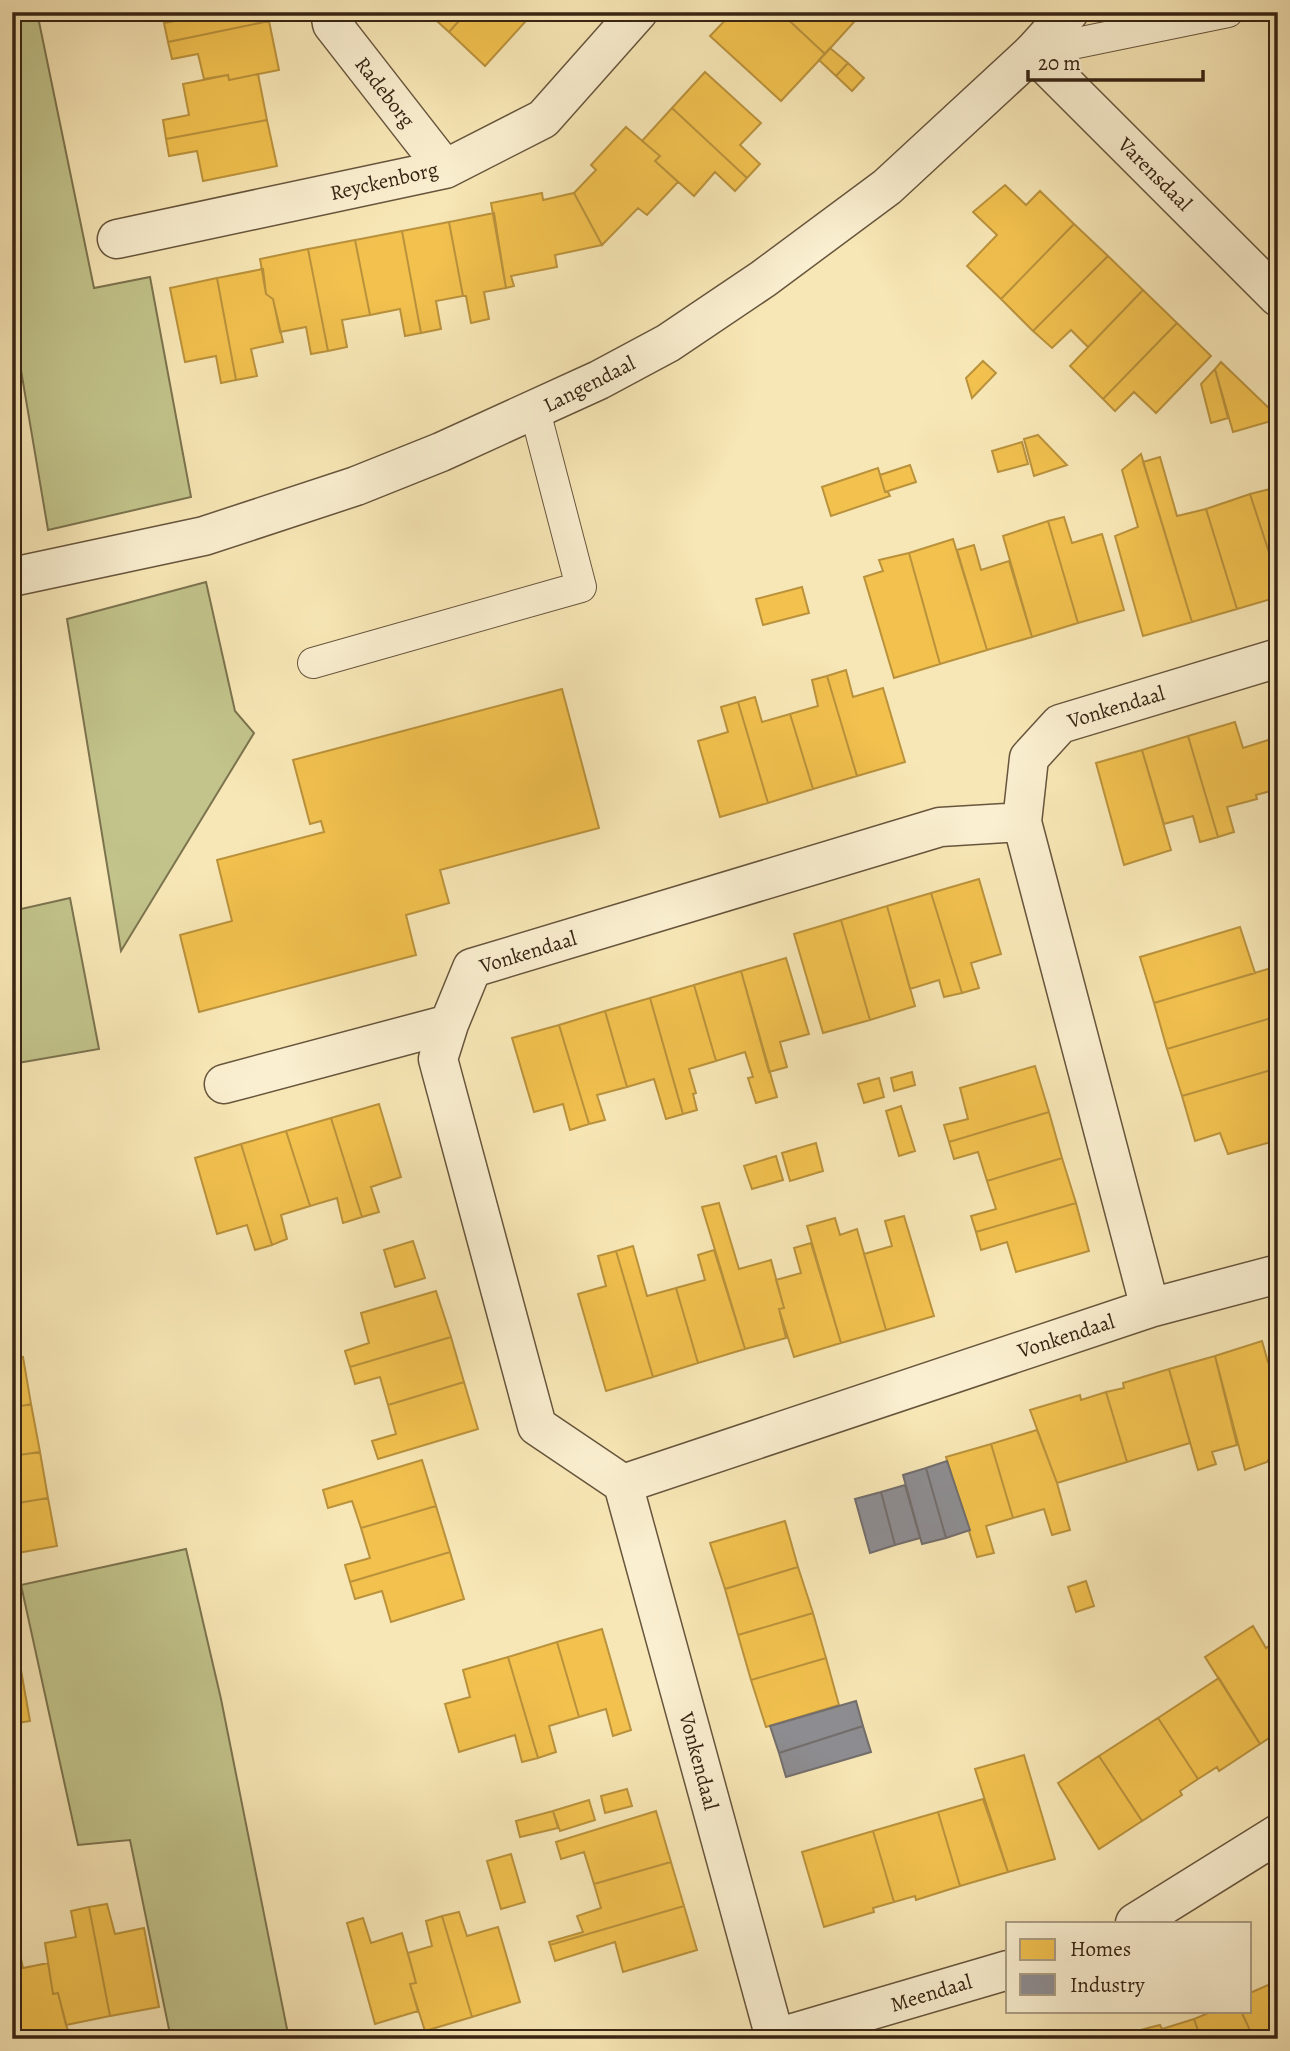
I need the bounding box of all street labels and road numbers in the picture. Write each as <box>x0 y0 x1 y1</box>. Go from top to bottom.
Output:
street label: Radeborg <box>349 51 422 134</box>
street label: Varensdaal <box>1111 130 1198 217</box>
street label: Reyckenborg <box>327 155 441 207</box>
street label: Langendaal <box>538 349 640 419</box>
street label: Vonkendaal <box>1063 679 1168 735</box>
street label: Vonkendaal <box>475 924 580 980</box>
street label: Vonkendaal <box>1013 1307 1118 1365</box>
street label: Vonkendaal <box>672 1708 725 1813</box>
street label: Meendaal <box>887 1967 975 2019</box>

